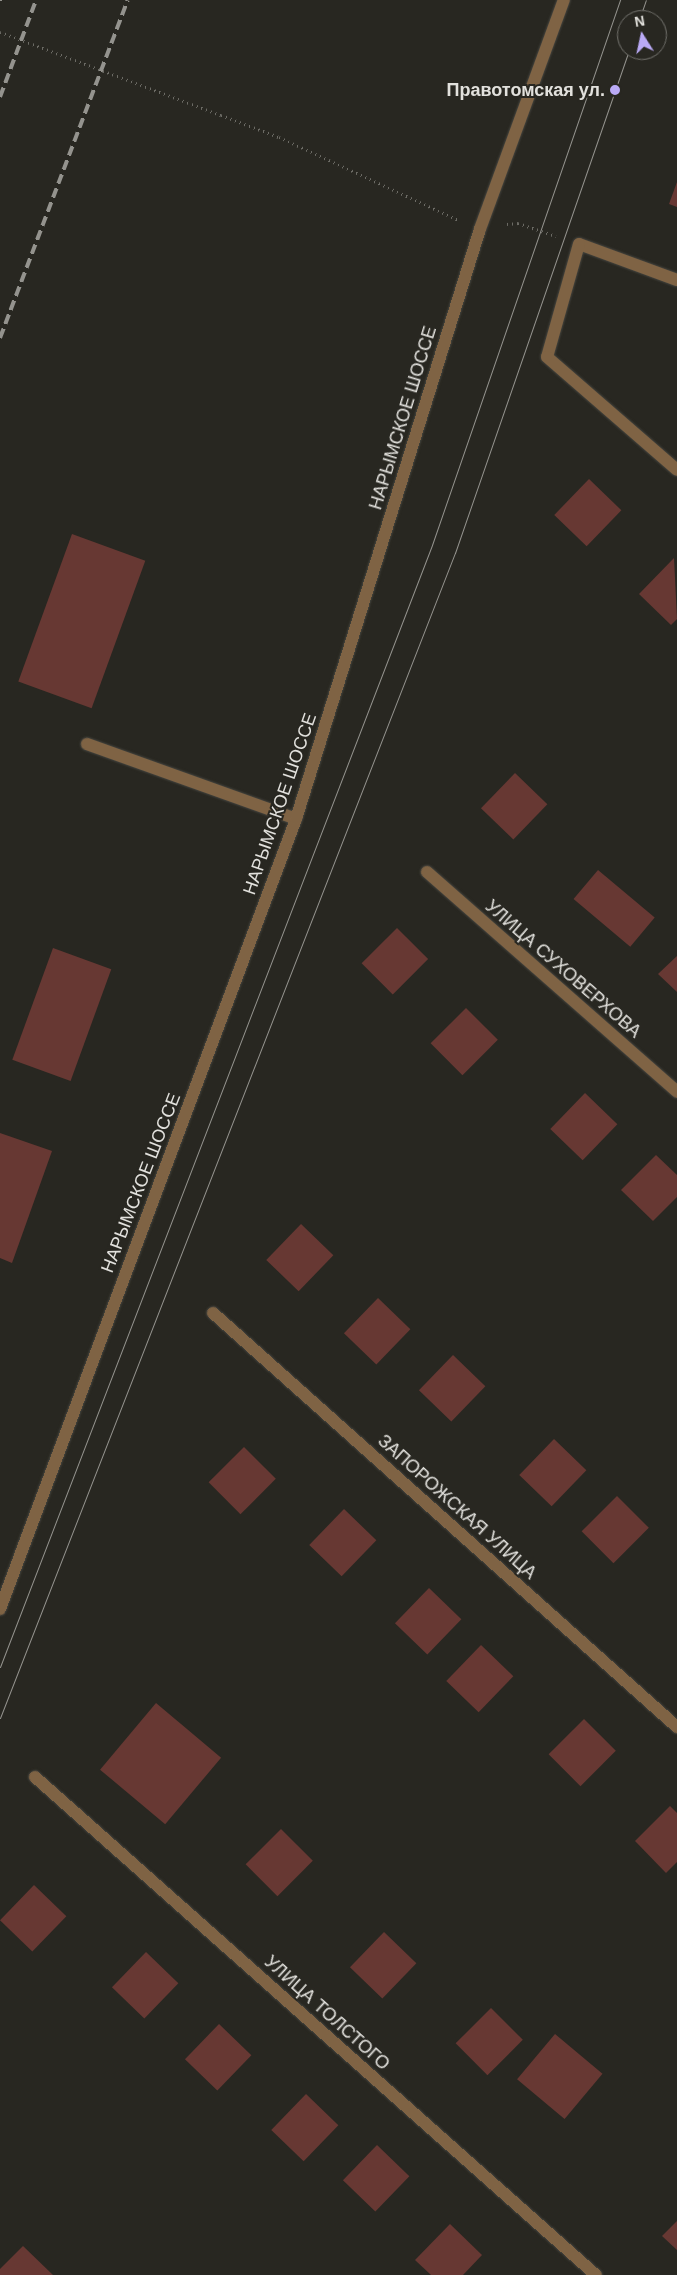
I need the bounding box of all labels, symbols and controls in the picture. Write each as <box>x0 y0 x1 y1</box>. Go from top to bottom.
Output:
north arrow <box>617 10 667 60</box>
text: N <box>633 12 646 30</box>
place label: Правотомская ул. <box>447 79 605 101</box>
marker: Правотомская ул. <box>609 84 621 96</box>
street label: НАРЫМСКОЕ ШОССЕ <box>365 324 441 512</box>
street label: НАРЫМСКОЕ ШОССЕ <box>239 710 321 898</box>
street label: УЛИЦА СУХОВЕРХОВА <box>481 896 645 1042</box>
street label: НАРЫМСКОЕ ШОССЕ <box>97 1090 185 1276</box>
street label: ЗАПОРОЖСКАЯ УЛИЦА <box>373 1430 541 1584</box>
street label: УЛИЦА ТОЛСТОГО <box>260 1951 394 2075</box>

